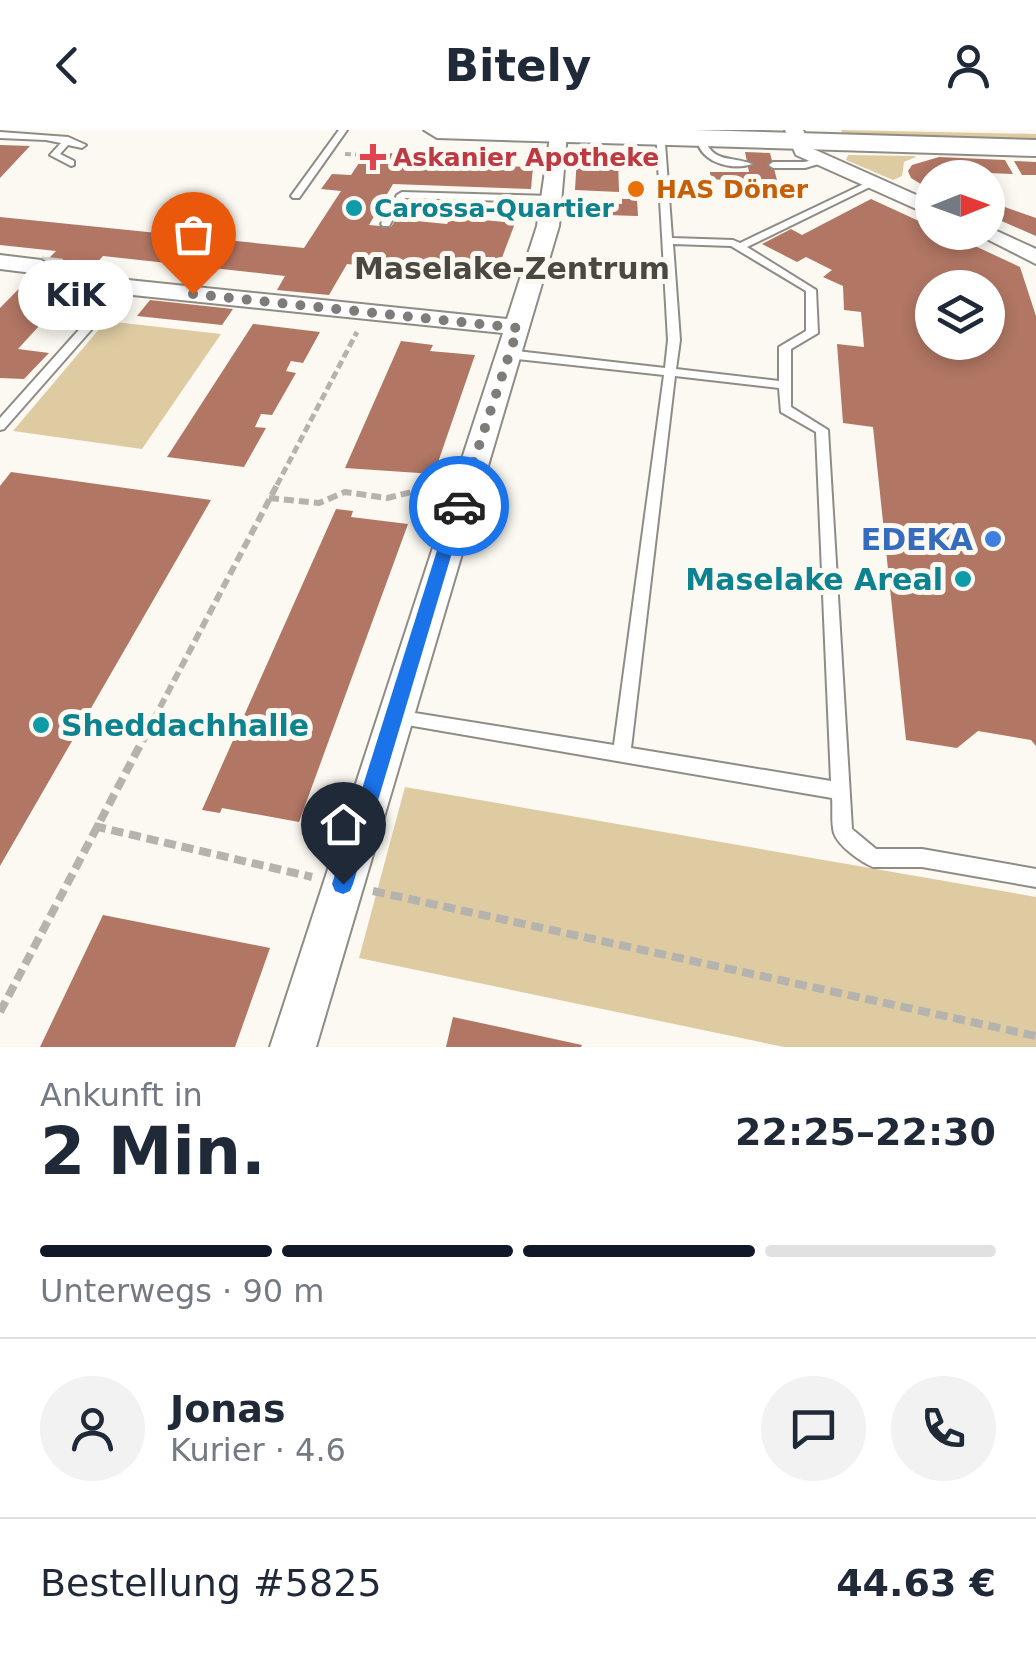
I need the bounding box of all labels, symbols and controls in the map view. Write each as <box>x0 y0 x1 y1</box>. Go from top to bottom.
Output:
icon: back <box>40 38 95 93</box>
icon: person <box>941 38 996 93</box>
text: Bitely <box>445 39 591 92</box>
place label: Askanier Apotheke <box>393 143 659 172</box>
marker: Askanier Apotheke <box>362 146 384 168</box>
north arrow <box>915 160 1005 250</box>
map controls <box>915 160 1005 360</box>
place label: HAS Döner <box>656 175 809 204</box>
marker: HAS Döner <box>625 178 647 200</box>
pin <box>151 192 236 295</box>
place label: Carossa-Quartier <box>374 194 614 223</box>
marker: Carossa-Quartier <box>343 197 365 219</box>
icon: bag <box>166 207 221 262</box>
district label: Maselake-Zentrum <box>354 251 670 286</box>
callout: KiK <box>18 259 133 329</box>
button: layers <box>915 270 1005 360</box>
text: KiK <box>45 276 106 314</box>
courier <box>409 456 509 556</box>
icon: car <box>432 479 487 534</box>
place label: EDEKA <box>861 522 974 557</box>
marker: EDEKA <box>982 528 1004 550</box>
place label: Maselake Areal <box>685 562 943 597</box>
marker: Maselake Areal <box>952 568 974 590</box>
place label: Sheddachhalle <box>61 708 309 743</box>
marker: Sheddachhalle <box>30 714 52 736</box>
pin <box>301 782 386 885</box>
icon: home <box>316 797 371 852</box>
text: Ankunft in <box>40 1076 203 1114</box>
text: 22:25–22:30 <box>735 1110 996 1154</box>
text: 2 Min. <box>40 1114 266 1189</box>
text: Unterwegs · 90 m <box>40 1272 325 1310</box>
button: person <box>40 1376 145 1481</box>
button: chat <box>761 1376 866 1481</box>
button: phone <box>891 1376 996 1481</box>
text: Jonas <box>170 1387 286 1431</box>
text: Kurier · 4.6 <box>170 1431 346 1469</box>
text: Bestellung #5825 <box>40 1561 382 1605</box>
text: 44.63 € <box>836 1561 996 1605</box>

